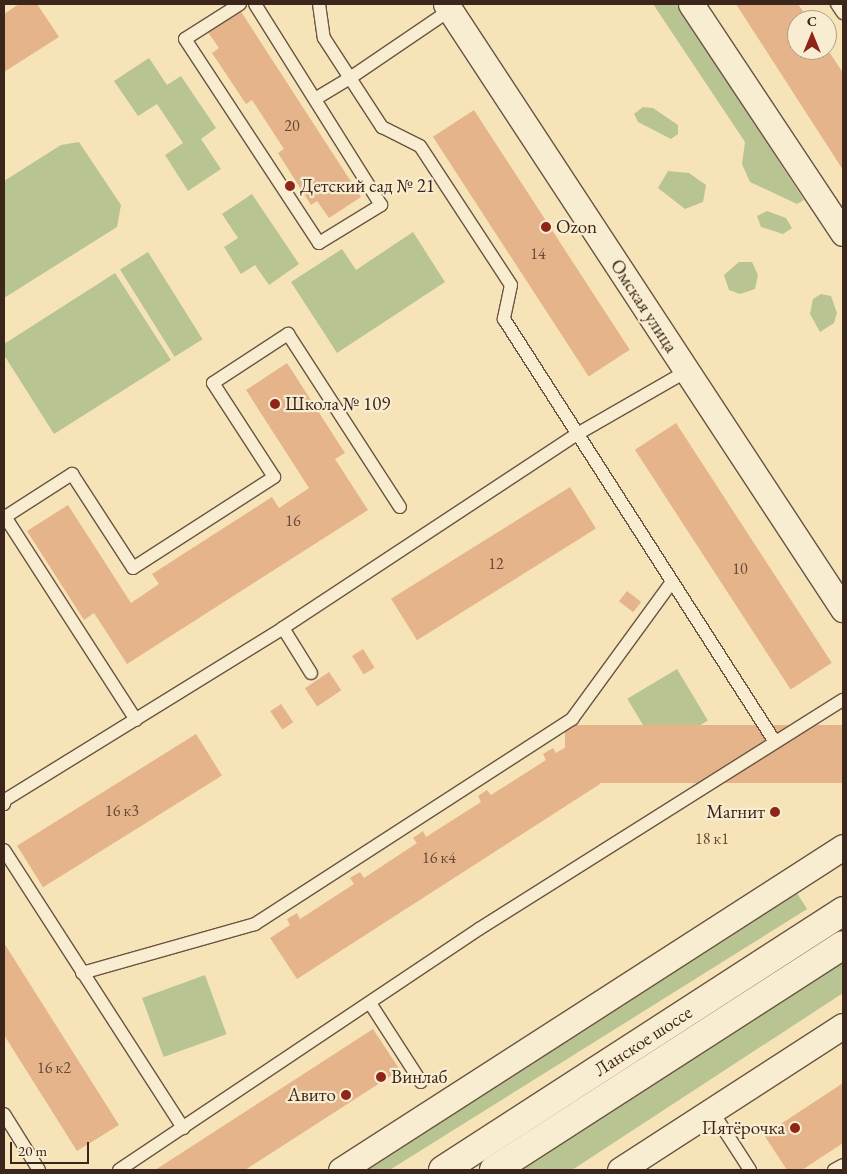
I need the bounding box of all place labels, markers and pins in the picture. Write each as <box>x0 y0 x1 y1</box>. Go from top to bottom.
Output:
place label: Детский сад № 21 <box>300 175 435 197</box>
marker: Детский сад № 21 <box>284 180 296 192</box>
place label: Ozon <box>556 216 597 238</box>
marker: Ozon <box>540 221 552 233</box>
place label: Школа № 109 <box>285 393 390 415</box>
marker: Школа № 109 <box>269 398 281 410</box>
place label: Магнит <box>706 801 765 823</box>
marker: Магнит <box>769 806 781 818</box>
place label: Винлаб <box>391 1066 448 1088</box>
marker: Винлаб <box>375 1071 387 1083</box>
place label: Авито <box>288 1084 336 1106</box>
marker: Авито <box>340 1089 352 1101</box>
place label: Пятёрочка <box>701 1117 785 1139</box>
marker: Пятёрочка <box>789 1122 801 1134</box>

